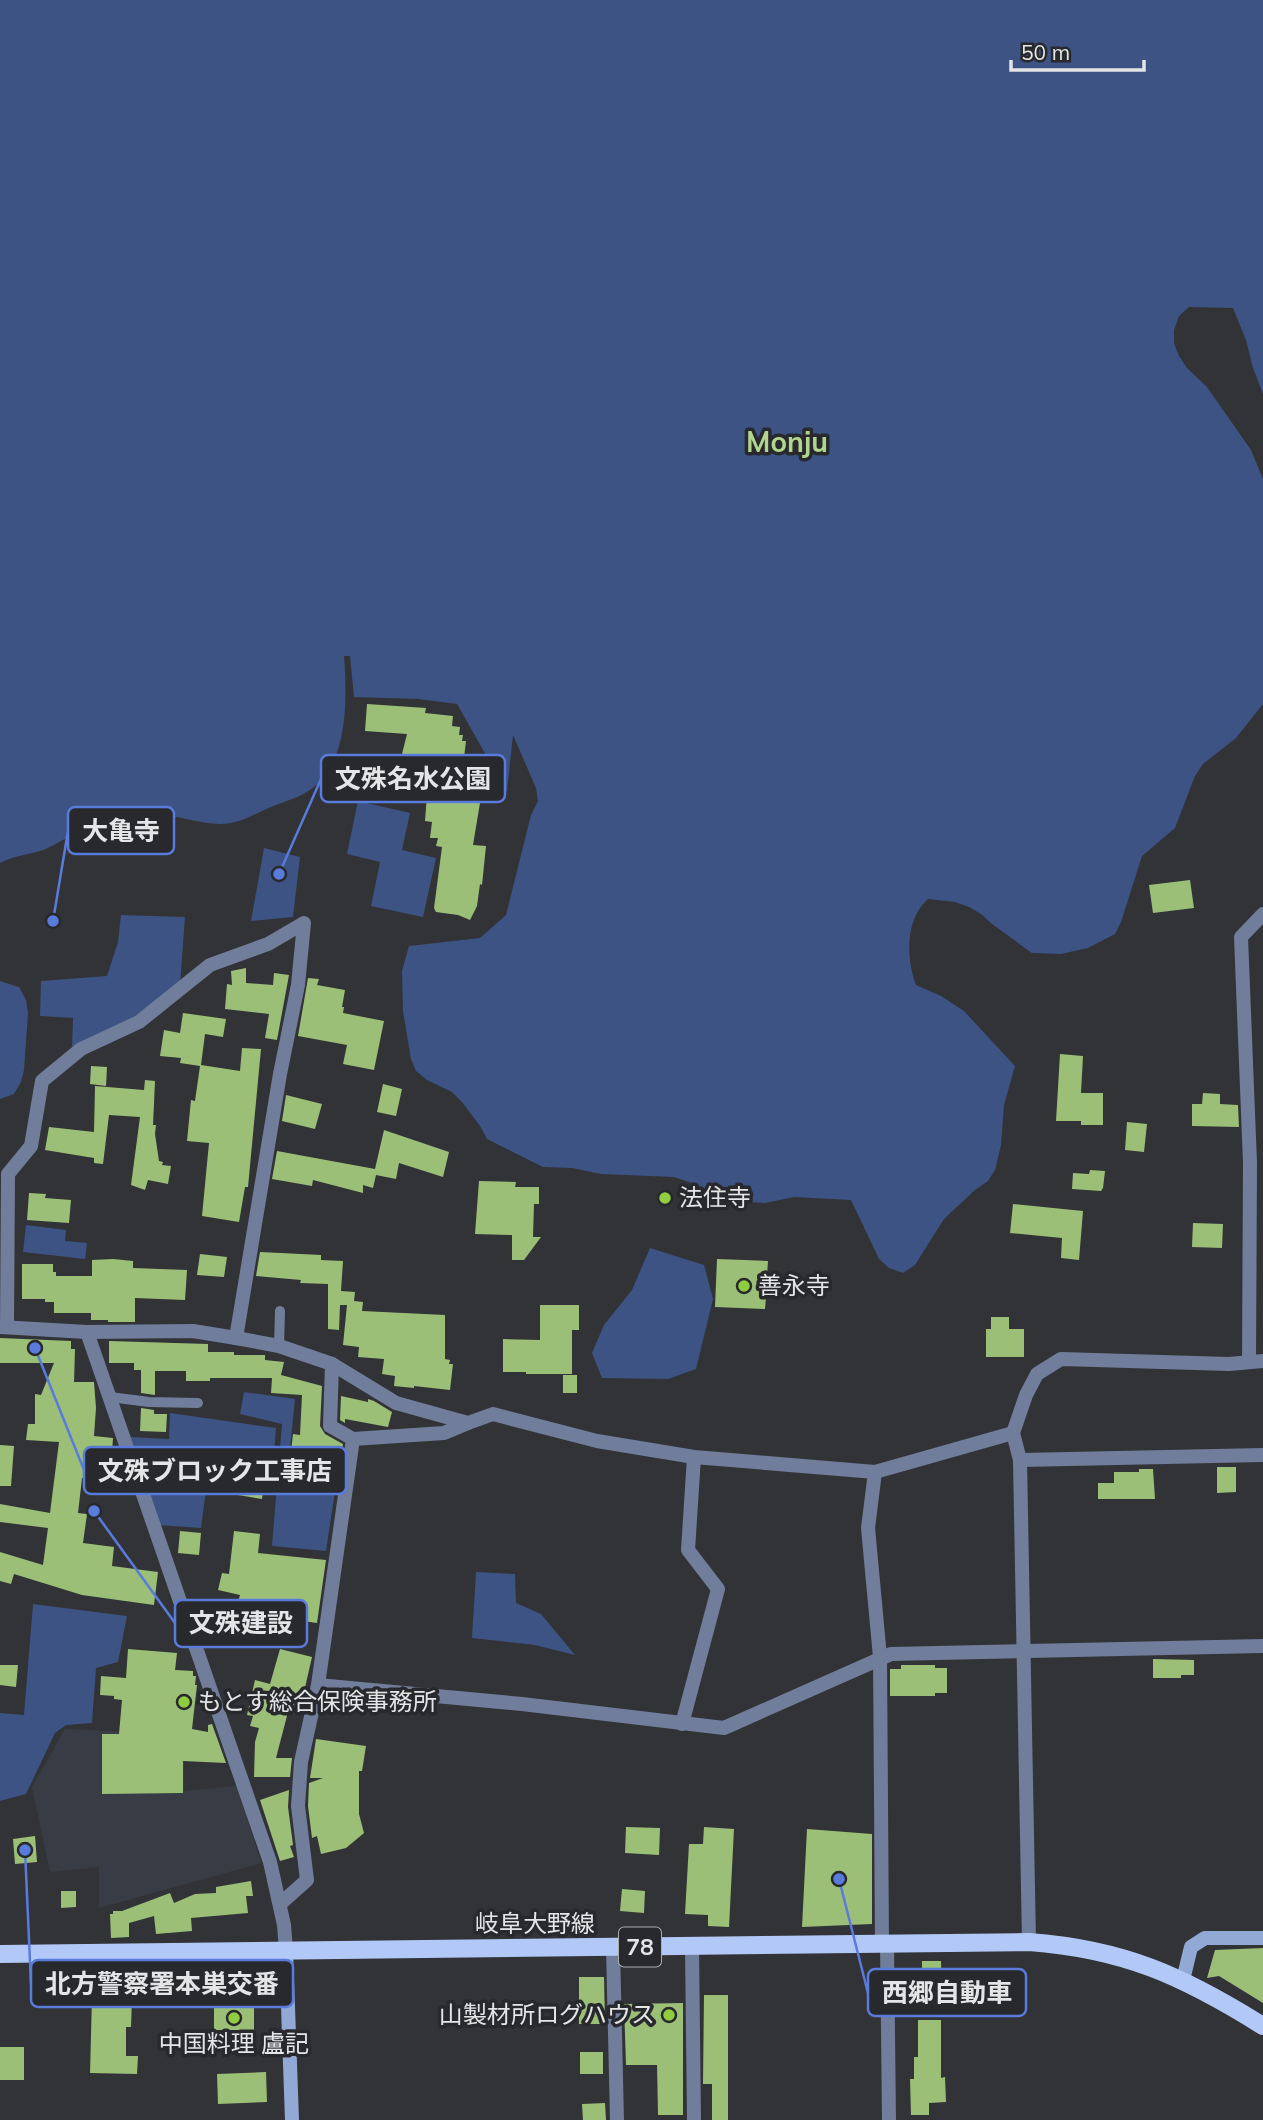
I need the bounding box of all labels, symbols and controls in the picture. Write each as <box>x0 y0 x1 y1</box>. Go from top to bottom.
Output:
scale bar <box>1011 28 1144 72</box>
text: 50 m <box>1021 39 1070 65</box>
district label: Monju <box>746 424 828 459</box>
callout: 文殊名水公園 <box>321 755 505 802</box>
text: 文殊名水公園 <box>335 762 491 795</box>
callout: 大亀寺 <box>68 807 174 854</box>
text: 大亀寺 <box>82 814 160 847</box>
place label: 法住寺 <box>679 1182 751 1212</box>
marker: 法住寺 <box>657 1190 673 1206</box>
place label: 善永寺 <box>758 1270 830 1300</box>
marker: 善永寺 <box>736 1278 752 1294</box>
callout: 文殊ブロック工事店 <box>84 1447 346 1494</box>
text: 文殊ブロック工事店 <box>98 1454 332 1487</box>
callout: 文殊建設 <box>175 1600 307 1647</box>
text: 文殊建設 <box>189 1606 293 1639</box>
place label: もとす総合保険事務所 <box>198 1686 437 1716</box>
marker: もとす総合保険事務所 <box>176 1694 192 1710</box>
street label: 岐阜大野線 <box>475 1908 595 1938</box>
road number: 78 <box>619 1928 661 1966</box>
callout: 北方警察署本巣交番 <box>31 1960 293 2007</box>
text: 北方警察署本巣交番 <box>45 1967 279 2000</box>
callout: 西郷自動車 <box>868 1969 1026 2016</box>
text: 西郷自動車 <box>882 1976 1012 2009</box>
place label: 山製材所ログハウス <box>439 1999 655 2029</box>
marker: 山製材所ログハウス <box>661 2007 677 2023</box>
marker: 中国料理 盧記 <box>226 2010 242 2026</box>
place label: 中国料理 盧記 <box>159 2028 309 2058</box>

